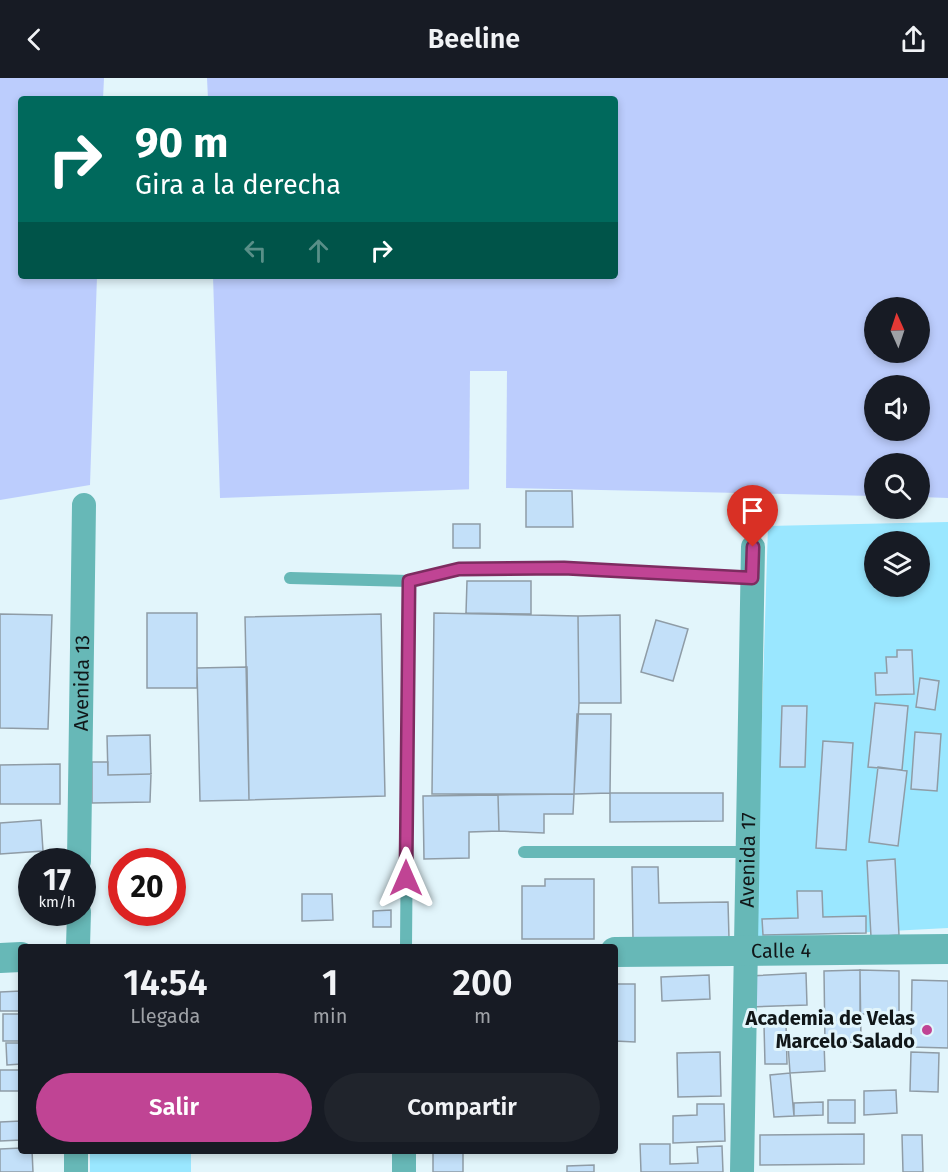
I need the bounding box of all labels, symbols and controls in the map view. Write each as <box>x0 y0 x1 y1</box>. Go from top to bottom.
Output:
icon: back <box>18 23 51 56</box>
text: Beeline <box>428 23 520 55</box>
icon: share <box>897 23 930 56</box>
text: 90 m <box>135 118 229 168</box>
icon: right <box>36 120 114 198</box>
text: Gira a la derecha <box>135 169 341 201</box>
icon: left <box>239 234 272 267</box>
icon: ahead <box>302 234 335 267</box>
icon: right <box>365 234 398 267</box>
north arrow <box>864 297 930 363</box>
map controls <box>864 297 930 597</box>
button: sound <box>864 375 930 441</box>
button: search <box>864 453 930 519</box>
pin <box>727 485 778 547</box>
icon: arrive <box>736 494 769 527</box>
button: layers <box>864 531 930 597</box>
street label: Avenida 13 <box>69 635 94 731</box>
street label: Avenida 17 <box>735 812 760 908</box>
position arrow <box>374 846 438 910</box>
speed limit sign: 20 <box>108 848 186 926</box>
text: 17 <box>43 862 71 898</box>
text: km/h <box>38 893 76 911</box>
street label: Calle 4 <box>751 938 812 963</box>
text: 14:54 <box>123 961 208 1005</box>
text: 1 <box>322 961 338 1005</box>
text: 200 <box>453 961 513 1005</box>
text: Llegada <box>130 1004 200 1028</box>
text: min <box>313 1004 347 1028</box>
text: m <box>474 1004 491 1028</box>
place label: Academia de Velas Marcelo Salado <box>745 1006 915 1053</box>
marker: Academia de Velas Marcelo Salado <box>920 1023 934 1037</box>
button: Salir <box>36 1073 312 1142</box>
button: Compartir <box>324 1073 600 1142</box>

